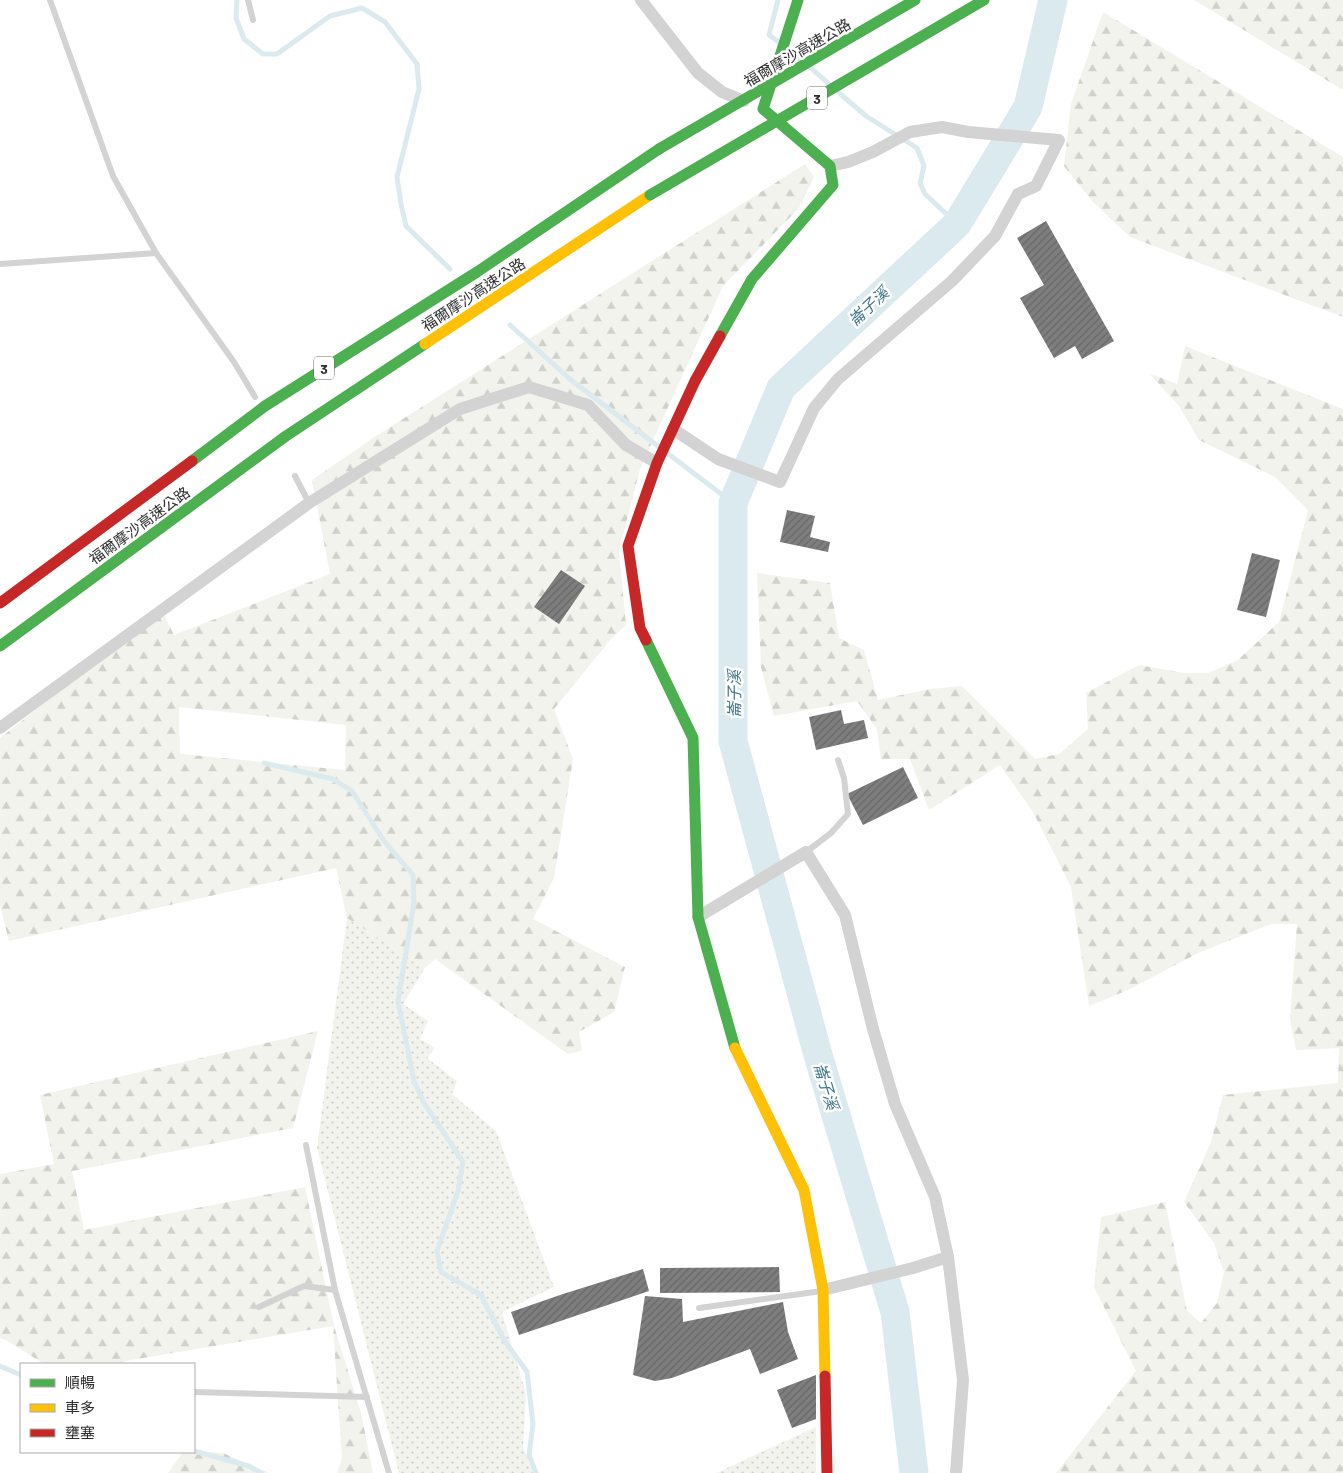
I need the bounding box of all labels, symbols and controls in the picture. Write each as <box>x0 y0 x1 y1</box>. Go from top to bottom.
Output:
street label: 福爾摩沙高速公路 <box>741 14 853 90</box>
road number: 3 <box>807 86 827 110</box>
street label: 福爾摩沙高速公路 <box>418 254 528 334</box>
water label: 崙子溪 <box>844 281 893 329</box>
road number: 3 <box>314 356 334 379</box>
street label: 福爾摩沙高速公路 <box>85 482 193 568</box>
water label: 崙子溪 <box>724 668 743 718</box>
water label: 崙子溪 <box>811 1060 844 1114</box>
legend <box>20 1363 195 1453</box>
text: 順暢 <box>65 1373 95 1391</box>
text: 車多 <box>65 1398 95 1416</box>
text: 壅塞 <box>65 1423 95 1441</box>

